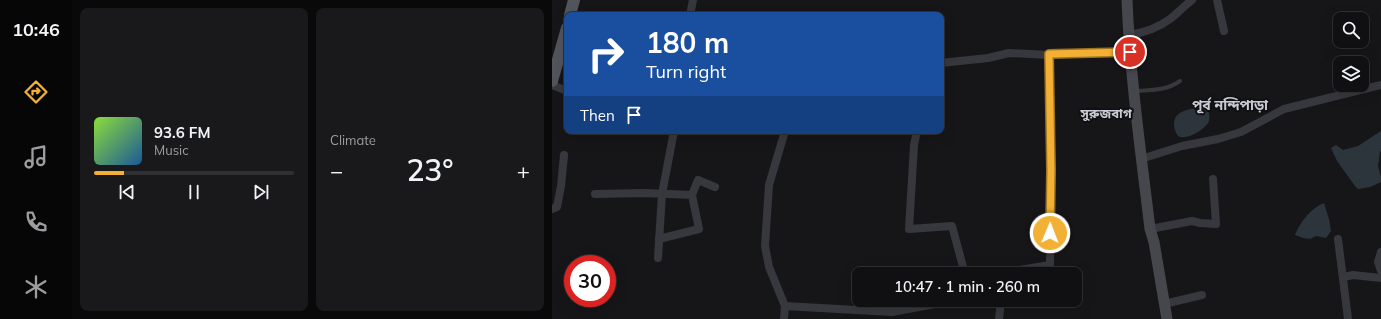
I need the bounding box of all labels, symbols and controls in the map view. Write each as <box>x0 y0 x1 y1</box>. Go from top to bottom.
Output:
map controls <box>1333 12 1369 92</box>
button: search <box>1333 12 1369 48</box>
text: 10:46 <box>12 18 60 41</box>
text: 180 m <box>646 25 729 60</box>
icon: right <box>580 28 632 80</box>
pin <box>1113 35 1147 69</box>
icon: arrive <box>1119 41 1141 63</box>
button: layers <box>1333 56 1369 92</box>
text: Turn right <box>646 60 726 83</box>
icon: directions <box>22 78 50 106</box>
district label: পূর্ব নন্দিপাড়া <box>1192 96 1269 114</box>
icon: arrive <box>623 104 645 126</box>
district label: সুরুজবাগ <box>1079 105 1133 122</box>
text: Then <box>580 106 615 125</box>
text: 93.6 FM <box>154 123 210 142</box>
text: Climate <box>330 132 376 148</box>
text: Music <box>154 142 189 158</box>
icon: music <box>22 143 50 171</box>
text: 23° <box>406 151 454 189</box>
text: − <box>330 157 343 185</box>
text: + <box>517 157 530 185</box>
icon: previous <box>116 181 138 203</box>
icon: pause <box>183 181 205 203</box>
icon: next <box>250 181 272 203</box>
icon: phone <box>22 208 50 236</box>
position arrow <box>1029 212 1071 254</box>
speed limit sign: 30 <box>564 255 616 307</box>
icon: climate <box>22 273 50 301</box>
text: 10:47 · 1 min · 260 m <box>894 277 1040 296</box>

